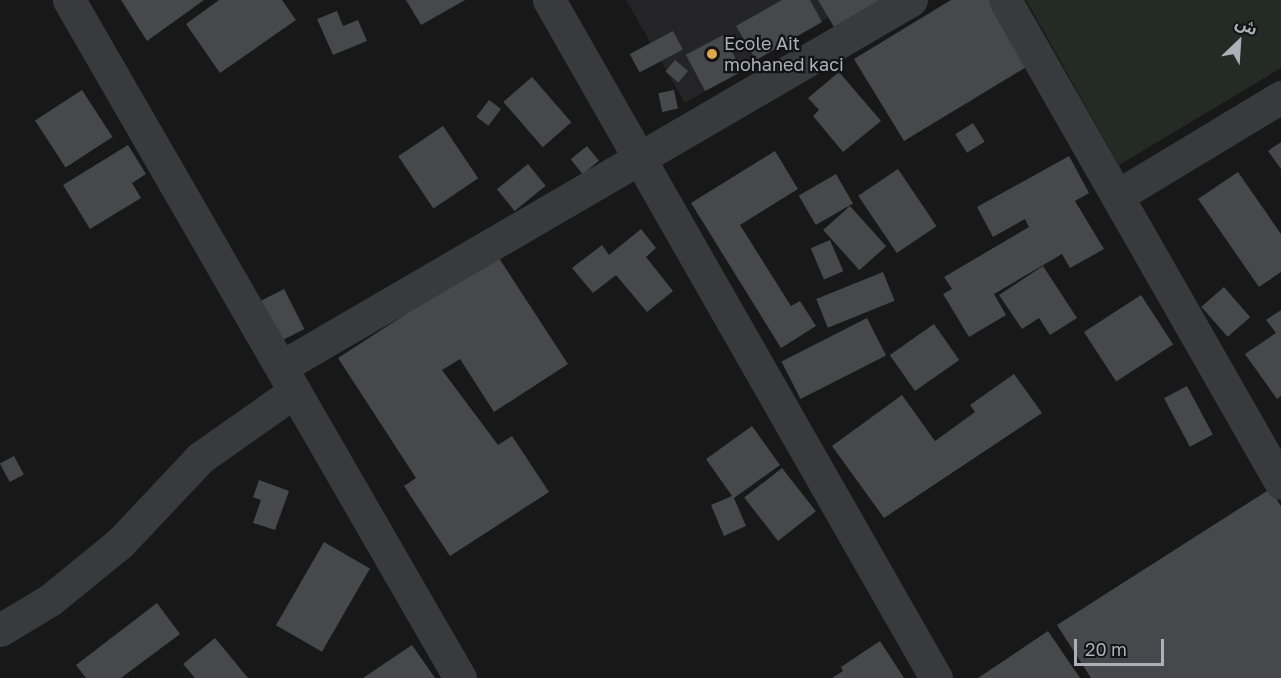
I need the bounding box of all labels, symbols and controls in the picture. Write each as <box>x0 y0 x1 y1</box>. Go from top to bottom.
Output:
north arrow <box>1209 12 1269 72</box>
text: ش <box>1232 12 1261 39</box>
place label: Ecole Ait mohaned kaci <box>724 33 844 76</box>
marker: Ecole Ait mohaned kaci <box>705 47 719 61</box>
scale bar <box>1077 627 1167 665</box>
text: 20 m <box>1085 638 1127 660</box>

